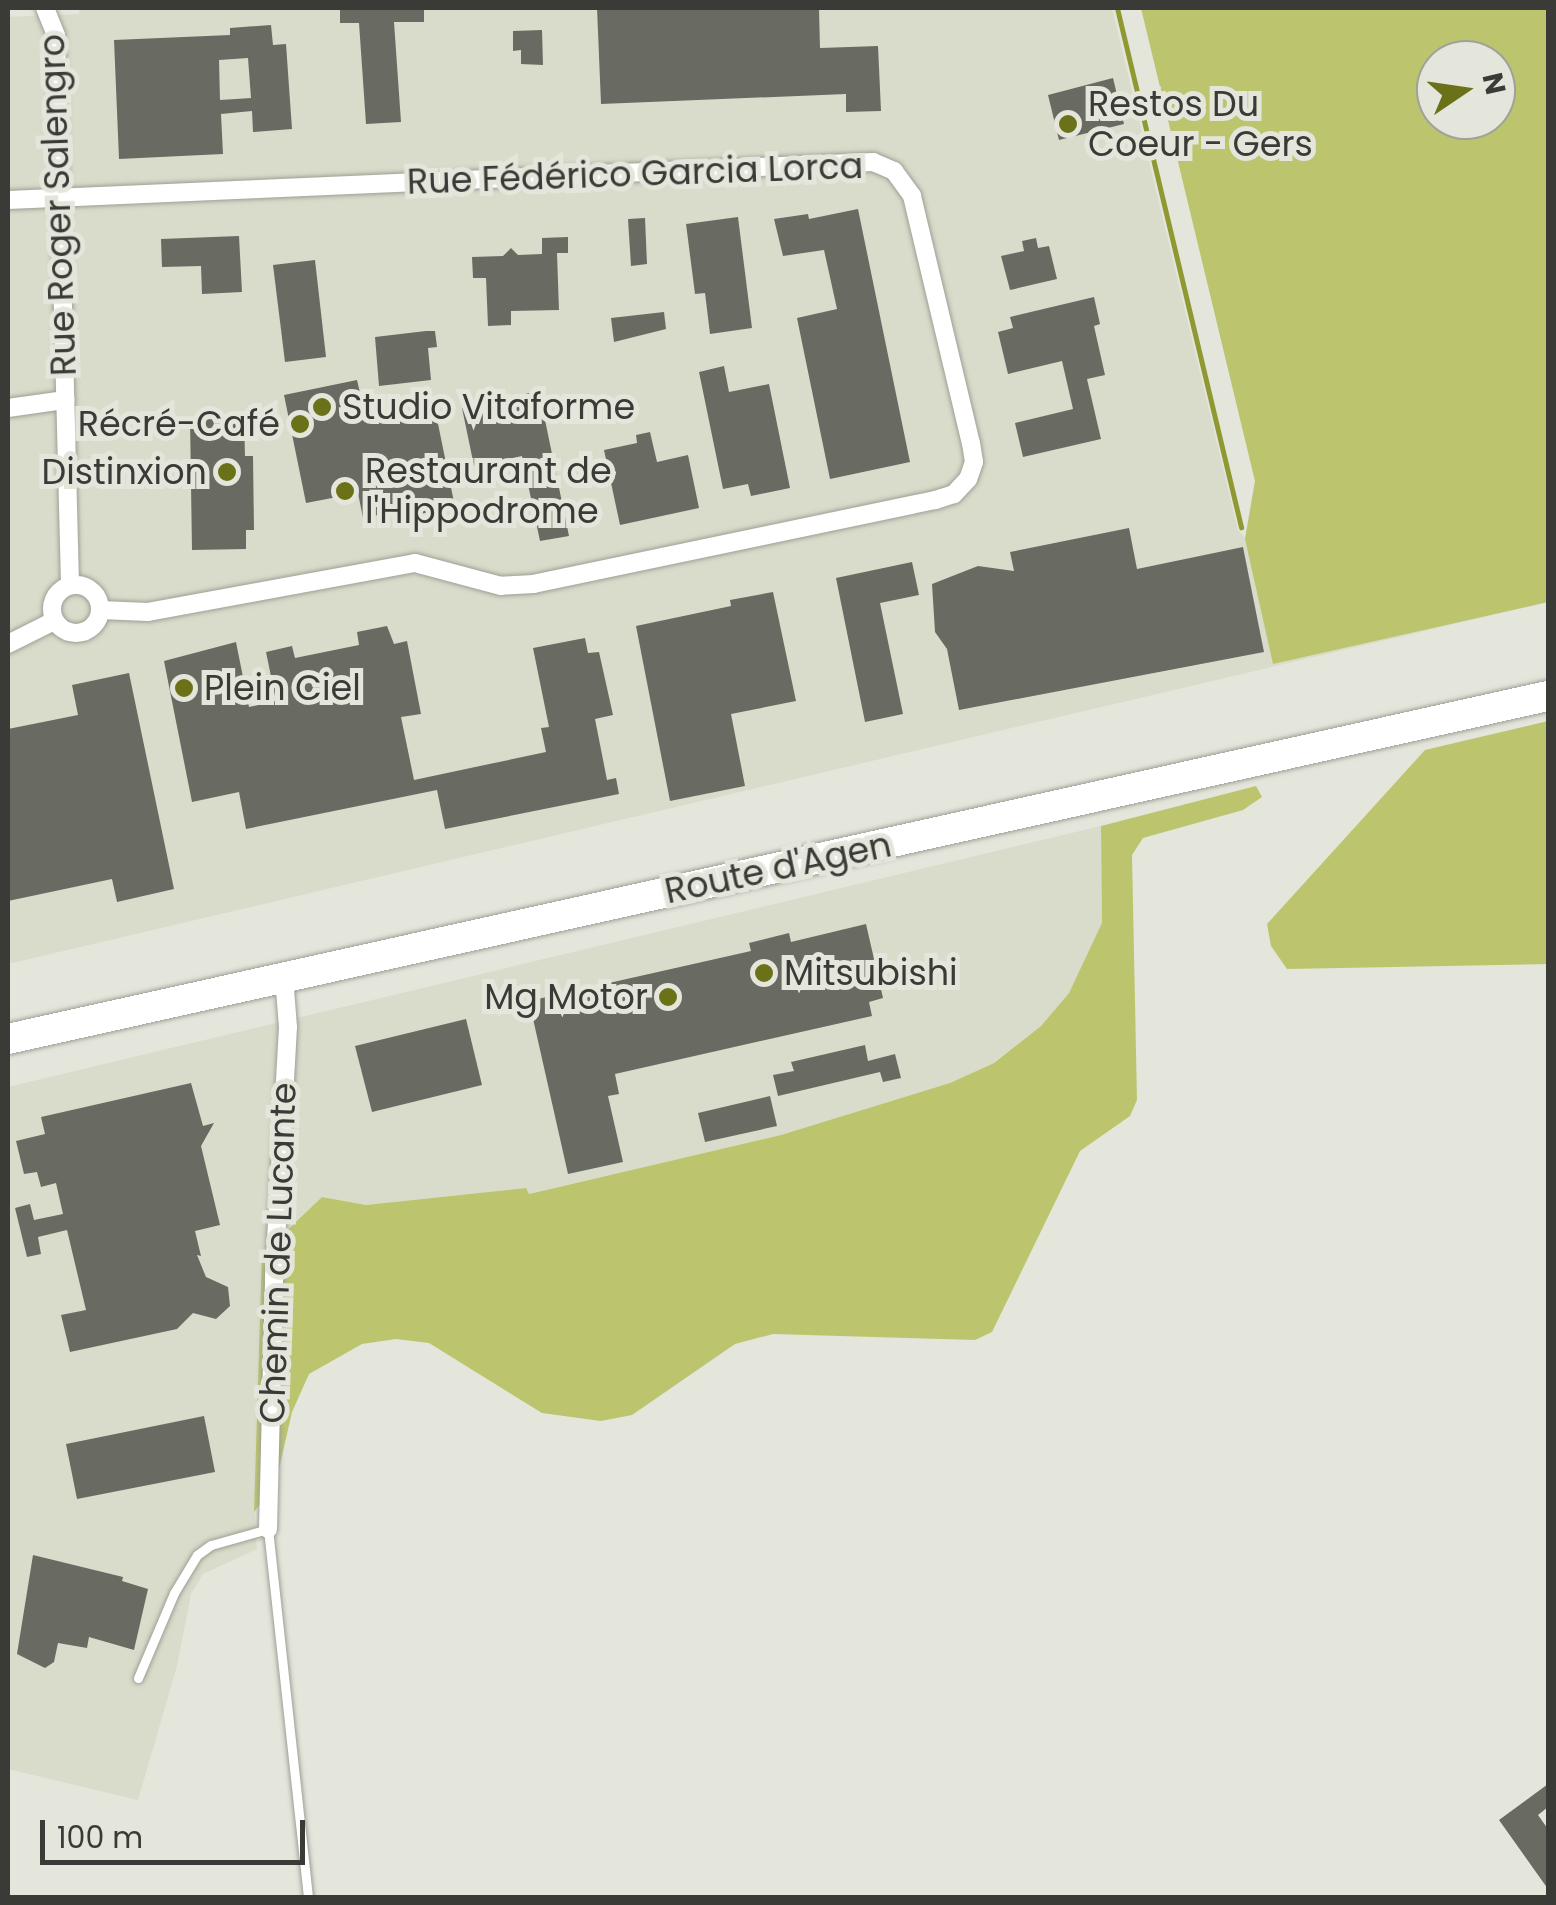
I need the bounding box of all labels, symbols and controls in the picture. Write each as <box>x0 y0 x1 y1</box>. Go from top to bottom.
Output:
street label: Rue Roger Salengro <box>31 33 85 377</box>
north arrow <box>1416 40 1516 140</box>
text: N <box>1472 69 1515 98</box>
place label: Restos Du Coeur - Gers <box>1088 83 1313 165</box>
marker: Restos Du Coeur - Gers <box>1057 113 1079 135</box>
street label: Rue Fédérico Garcia Lorca <box>406 145 864 203</box>
place label: Studio Vitaforme <box>342 386 635 428</box>
marker: Studio Vitaforme <box>311 396 333 418</box>
place label: Récré-Café <box>78 403 280 445</box>
marker: Récré-Café <box>289 413 311 435</box>
place label: Restaurant de l'Hippodrome <box>365 450 612 532</box>
place label: Distinxion <box>41 451 207 493</box>
marker: Distinxion <box>216 461 238 483</box>
marker: Restaurant de l'Hippodrome <box>334 480 356 502</box>
place label: Plein Ciel <box>204 667 361 709</box>
marker: Plein Ciel <box>173 677 195 699</box>
street label: Route d'Agen <box>661 824 895 912</box>
place label: Mitsubishi <box>784 952 958 994</box>
marker: Mitsubishi <box>753 962 775 984</box>
place label: Mg Motor <box>484 976 648 1018</box>
marker: Mg Motor <box>657 986 679 1008</box>
street label: Chemin de Lucante <box>251 1082 305 1424</box>
scale bar <box>45 1800 310 1862</box>
text: 100 m <box>57 1816 143 1859</box>

